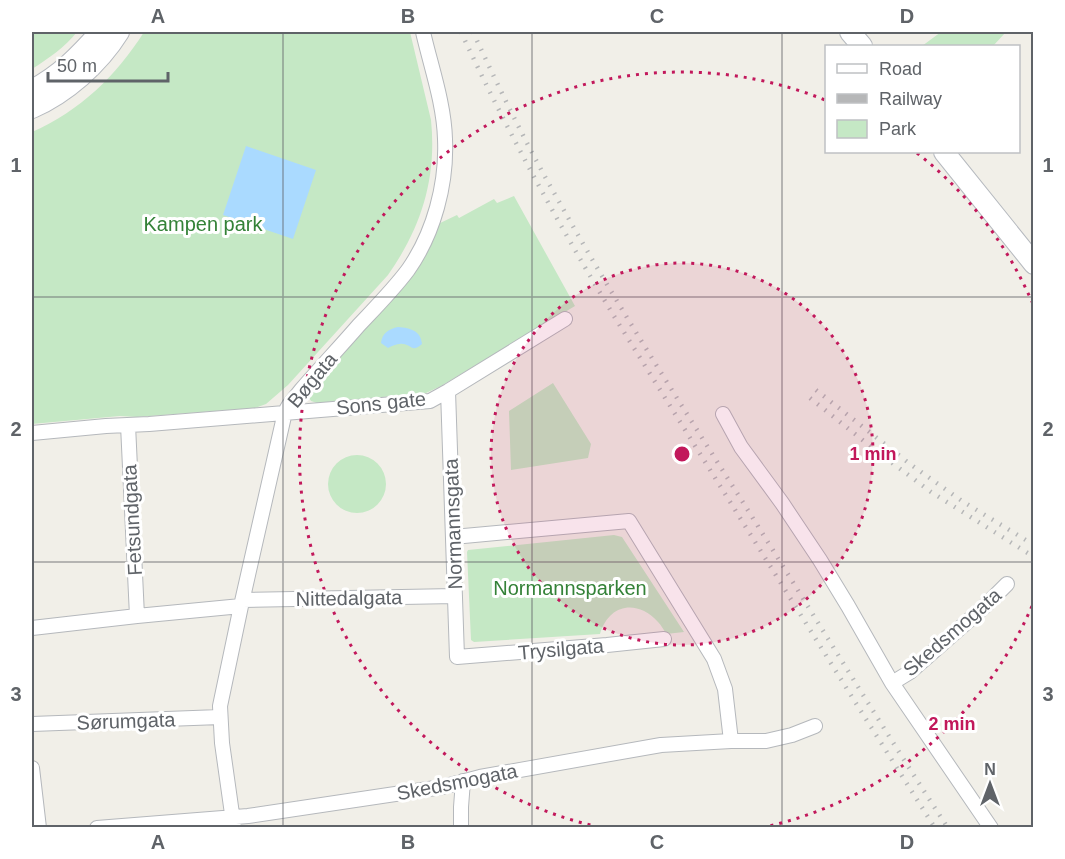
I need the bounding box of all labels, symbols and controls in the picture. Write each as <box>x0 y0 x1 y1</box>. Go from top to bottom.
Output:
text: A <box>151 5 165 27</box>
text: B <box>401 5 415 27</box>
text: C <box>650 5 664 27</box>
text: D <box>900 5 914 27</box>
scale bar <box>48 45 168 83</box>
legend <box>825 45 1020 153</box>
text: 50 m <box>57 56 97 76</box>
text: Road <box>879 59 922 79</box>
text: Railway <box>879 89 942 109</box>
text: Park <box>879 119 917 139</box>
text: 1 <box>10 154 22 176</box>
text: 1 <box>1042 154 1054 176</box>
park label: Kampen park <box>144 213 263 235</box>
street label: Bøgata <box>283 348 342 412</box>
street label: Sons gate <box>335 387 427 419</box>
text: 2 <box>10 418 22 440</box>
text: 2 <box>1042 418 1054 440</box>
centre of rings <box>672 444 692 464</box>
text: 1 min <box>849 444 897 464</box>
street label: Normannsgata <box>440 457 466 590</box>
street label: Fetsundgata <box>118 463 146 576</box>
park label: Normannsparken <box>493 577 647 599</box>
street label: Skedsmogata <box>899 583 1006 680</box>
street label: Nittedalgata <box>295 586 403 610</box>
street label: Trysilgata <box>517 634 606 664</box>
text: 3 <box>10 683 22 705</box>
text: 3 <box>1042 683 1054 705</box>
street label: Sørumgata <box>76 708 177 734</box>
text: 2 min <box>928 714 976 734</box>
north arrow <box>960 754 1020 814</box>
street label: Skedsmogata <box>395 759 520 804</box>
text: N <box>984 761 996 778</box>
text: A <box>151 831 165 853</box>
text: B <box>401 831 415 853</box>
text: C <box>650 831 664 853</box>
text: D <box>900 831 914 853</box>

